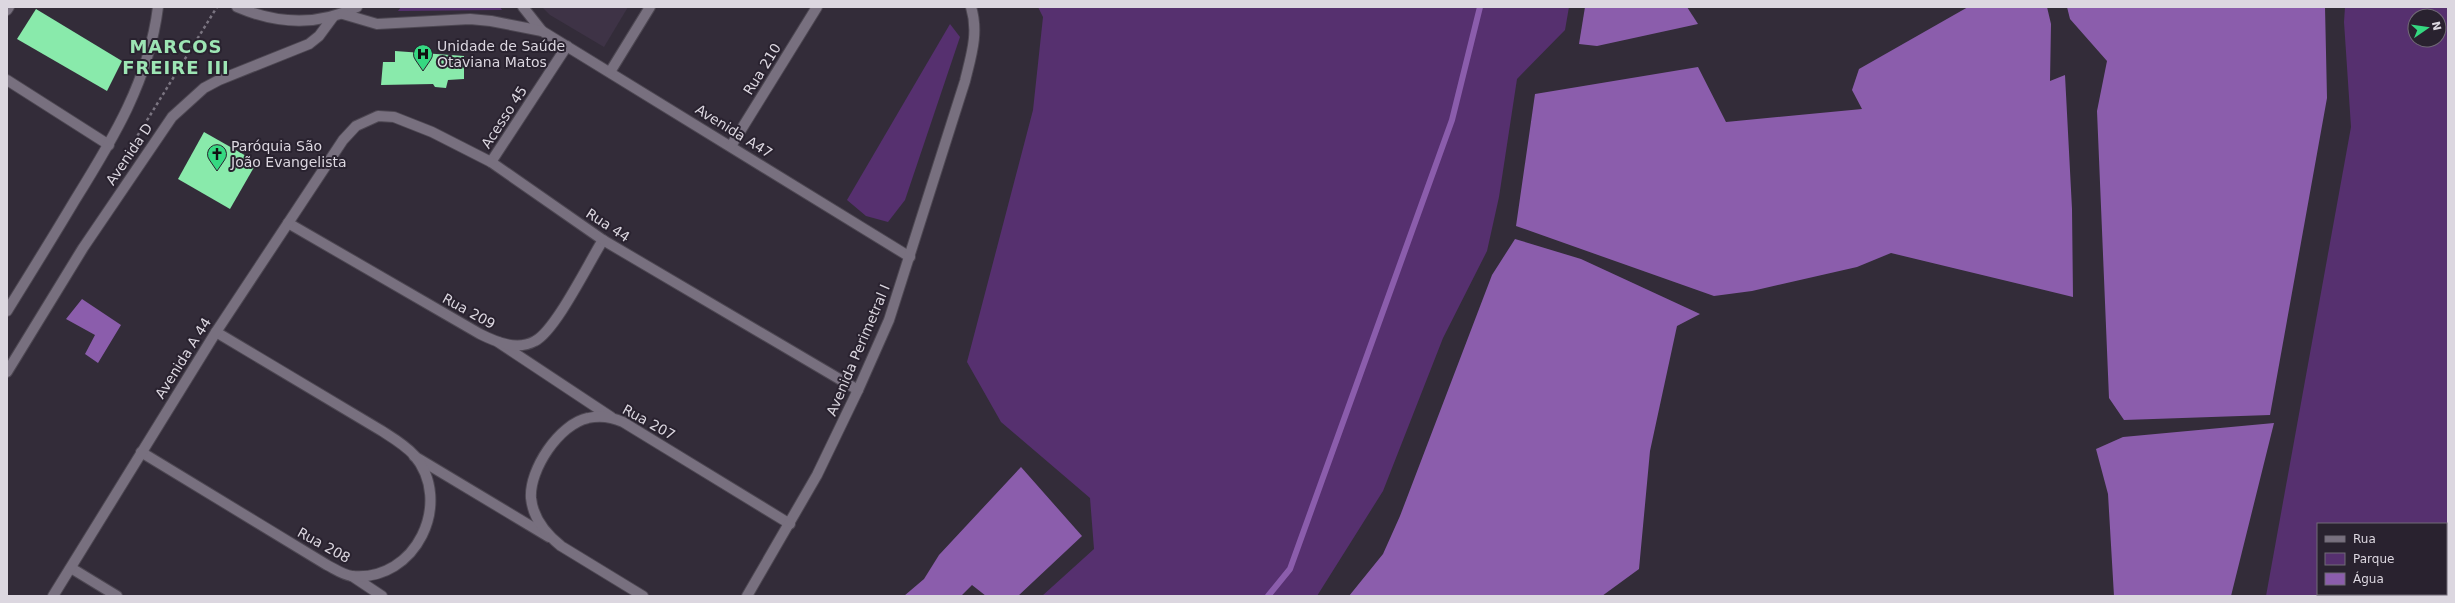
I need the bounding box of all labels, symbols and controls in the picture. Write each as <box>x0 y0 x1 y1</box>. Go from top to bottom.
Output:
north arrow <box>2407 8 2447 48</box>
text: N <box>2429 20 2444 32</box>
district label: MARCOS FREIRE III <box>122 36 230 78</box>
place label: Unidade de Saúde Otaviana Matos <box>437 38 565 70</box>
street label: Rua 210 <box>740 40 784 98</box>
hospital icon: Unidade de Saúde Otaviana Matos <box>412 43 434 71</box>
street label: Acesso 45 <box>478 83 530 151</box>
street label: Avenida A47 <box>693 101 775 161</box>
street label: Avenida D <box>102 120 156 188</box>
place label: Paróquia São João Evangelista <box>230 138 347 170</box>
church icon: Paróquia São João Evangelista <box>206 143 228 171</box>
street label: Rua 44 <box>583 205 633 245</box>
street label: Avenida Perimetral I <box>823 282 893 418</box>
street label: Rua 209 <box>440 290 498 332</box>
street label: Avenida A 44 <box>152 315 214 401</box>
street label: Rua 207 <box>620 401 678 443</box>
legend <box>2317 523 2447 595</box>
street label: Rua 208 <box>295 524 353 566</box>
text: Rua <box>2353 532 2376 546</box>
text: Parque <box>2353 552 2394 566</box>
text: Água <box>2353 571 2384 586</box>

